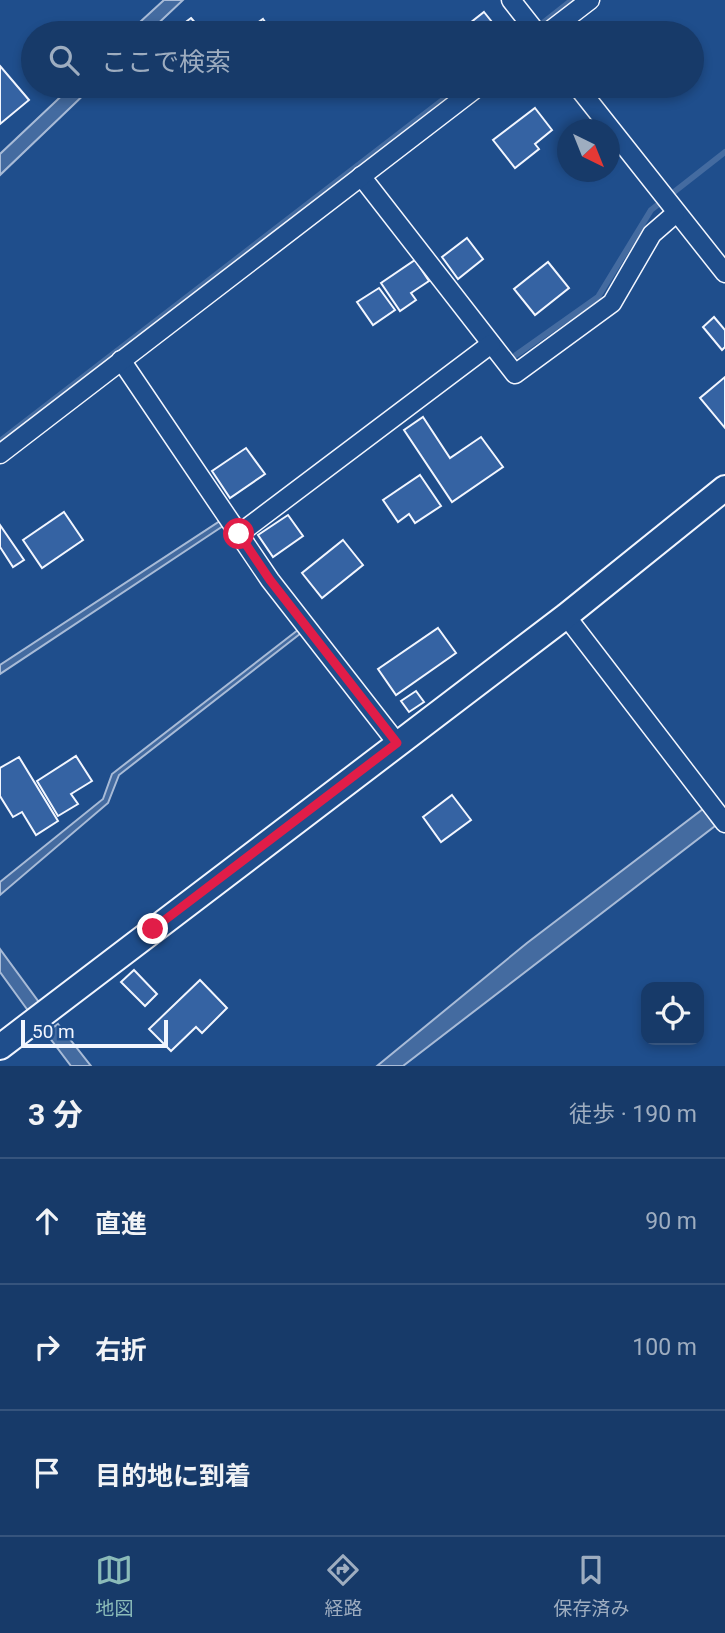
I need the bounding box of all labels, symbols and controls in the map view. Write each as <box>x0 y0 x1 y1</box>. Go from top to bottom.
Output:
search box <box>21 21 704 98</box>
icon: search <box>45 41 83 79</box>
text: ここで検索 <box>101 47 231 77</box>
north arrow <box>557 119 620 182</box>
route start <box>223 518 254 549</box>
route end <box>137 913 168 944</box>
map controls <box>641 982 704 1045</box>
button: locate <box>641 982 704 1045</box>
scale bar <box>21 1017 168 1049</box>
text: 50 m <box>32 1020 75 1043</box>
text: 3 分 <box>28 1097 83 1132</box>
text: 徒歩 · 190 m <box>569 1101 697 1128</box>
icon: ahead <box>28 1202 66 1240</box>
text: 90 m <box>645 1208 697 1235</box>
text: 直進 <box>95 1209 147 1239</box>
icon: right <box>28 1328 66 1366</box>
text: 100 m <box>632 1334 697 1361</box>
text: 右折 <box>95 1335 147 1365</box>
icon: arrive <box>28 1454 66 1492</box>
text: 目的地に到着 <box>95 1461 251 1491</box>
tab: 地図 <box>95 1551 134 1620</box>
tab: 経路 <box>324 1551 363 1620</box>
tab: 保存済み <box>553 1551 630 1620</box>

